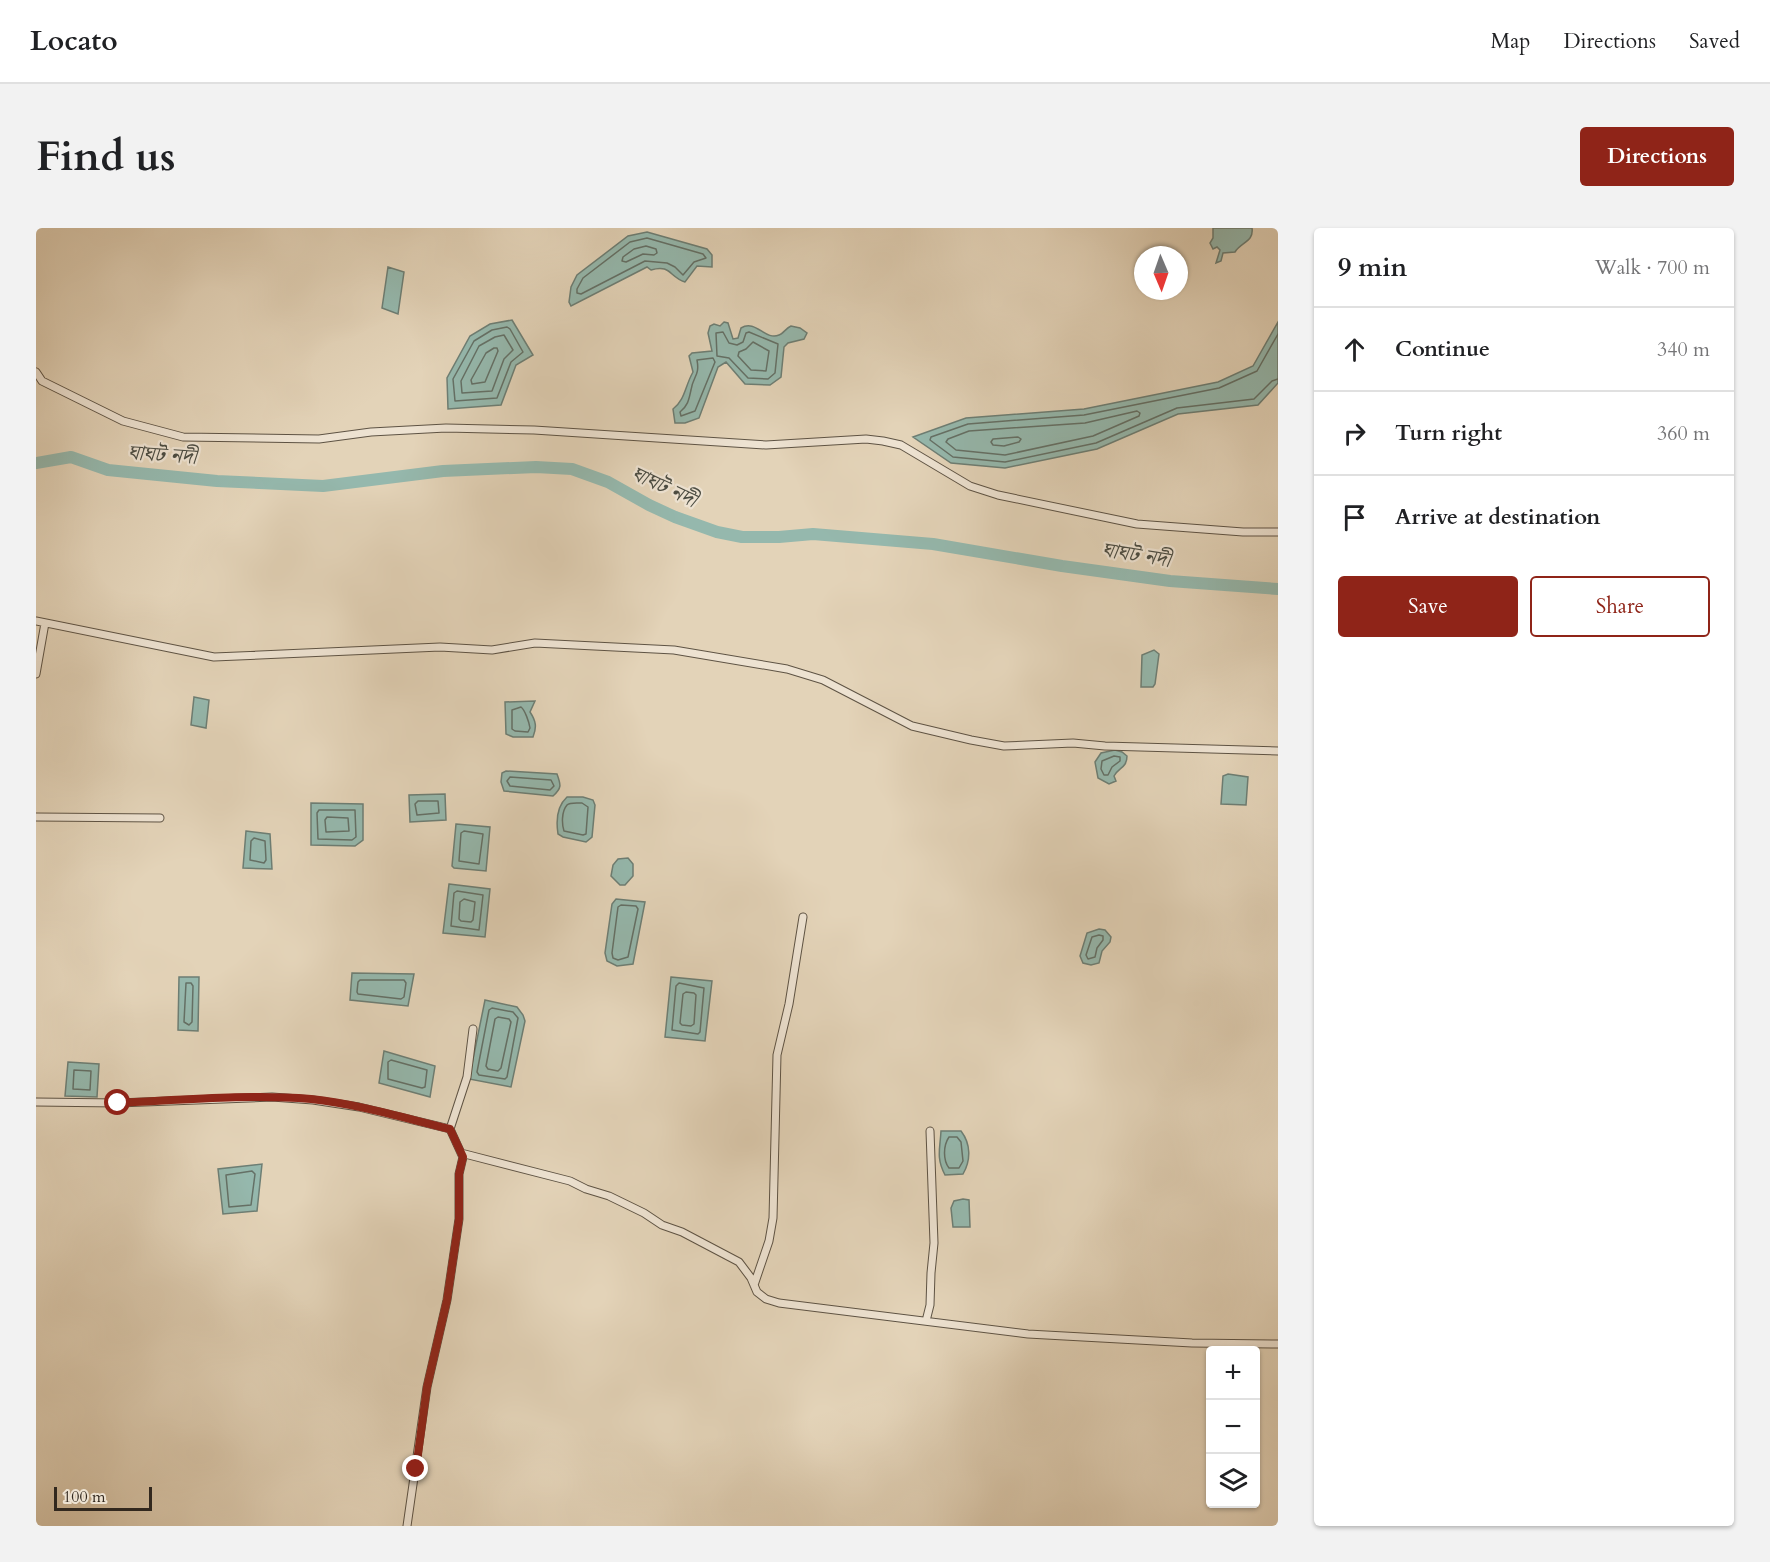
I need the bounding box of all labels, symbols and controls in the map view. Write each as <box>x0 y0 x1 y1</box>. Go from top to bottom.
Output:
text: Locato <box>30 22 118 60</box>
text: Map <box>1490 27 1530 56</box>
text: Directions <box>1563 27 1656 56</box>
text: Saved <box>1689 27 1740 56</box>
button: Directions <box>1580 127 1734 186</box>
text: Find us <box>36 128 176 185</box>
north arrow <box>1134 246 1188 300</box>
text: 9 min <box>1338 250 1407 285</box>
text: Walk · 700 m <box>1595 254 1710 281</box>
icon: ahead <box>1338 333 1371 366</box>
text: Continue <box>1395 334 1490 364</box>
text: 340 m <box>1657 336 1710 363</box>
icon: right <box>1338 417 1371 450</box>
text: Turn right <box>1395 418 1502 448</box>
text: 360 m <box>1657 420 1710 447</box>
water label: ঘাঘট নদী <box>127 438 200 472</box>
water label: ঘাঘট নদী <box>627 459 704 516</box>
icon: arrive <box>1338 501 1371 534</box>
text: Arrive at destination <box>1395 502 1600 532</box>
water label: ঘাঘট নদী <box>1100 535 1175 575</box>
button: Save <box>1338 576 1518 637</box>
button: Share <box>1530 576 1710 637</box>
route start <box>104 1089 130 1115</box>
map controls <box>1206 1346 1260 1508</box>
button: + <box>1206 1346 1260 1400</box>
button: − <box>1206 1400 1260 1454</box>
button: layers <box>1206 1454 1260 1508</box>
route end <box>402 1455 428 1481</box>
scale bar <box>54 1484 152 1512</box>
text: 100 m <box>63 1486 105 1508</box>

